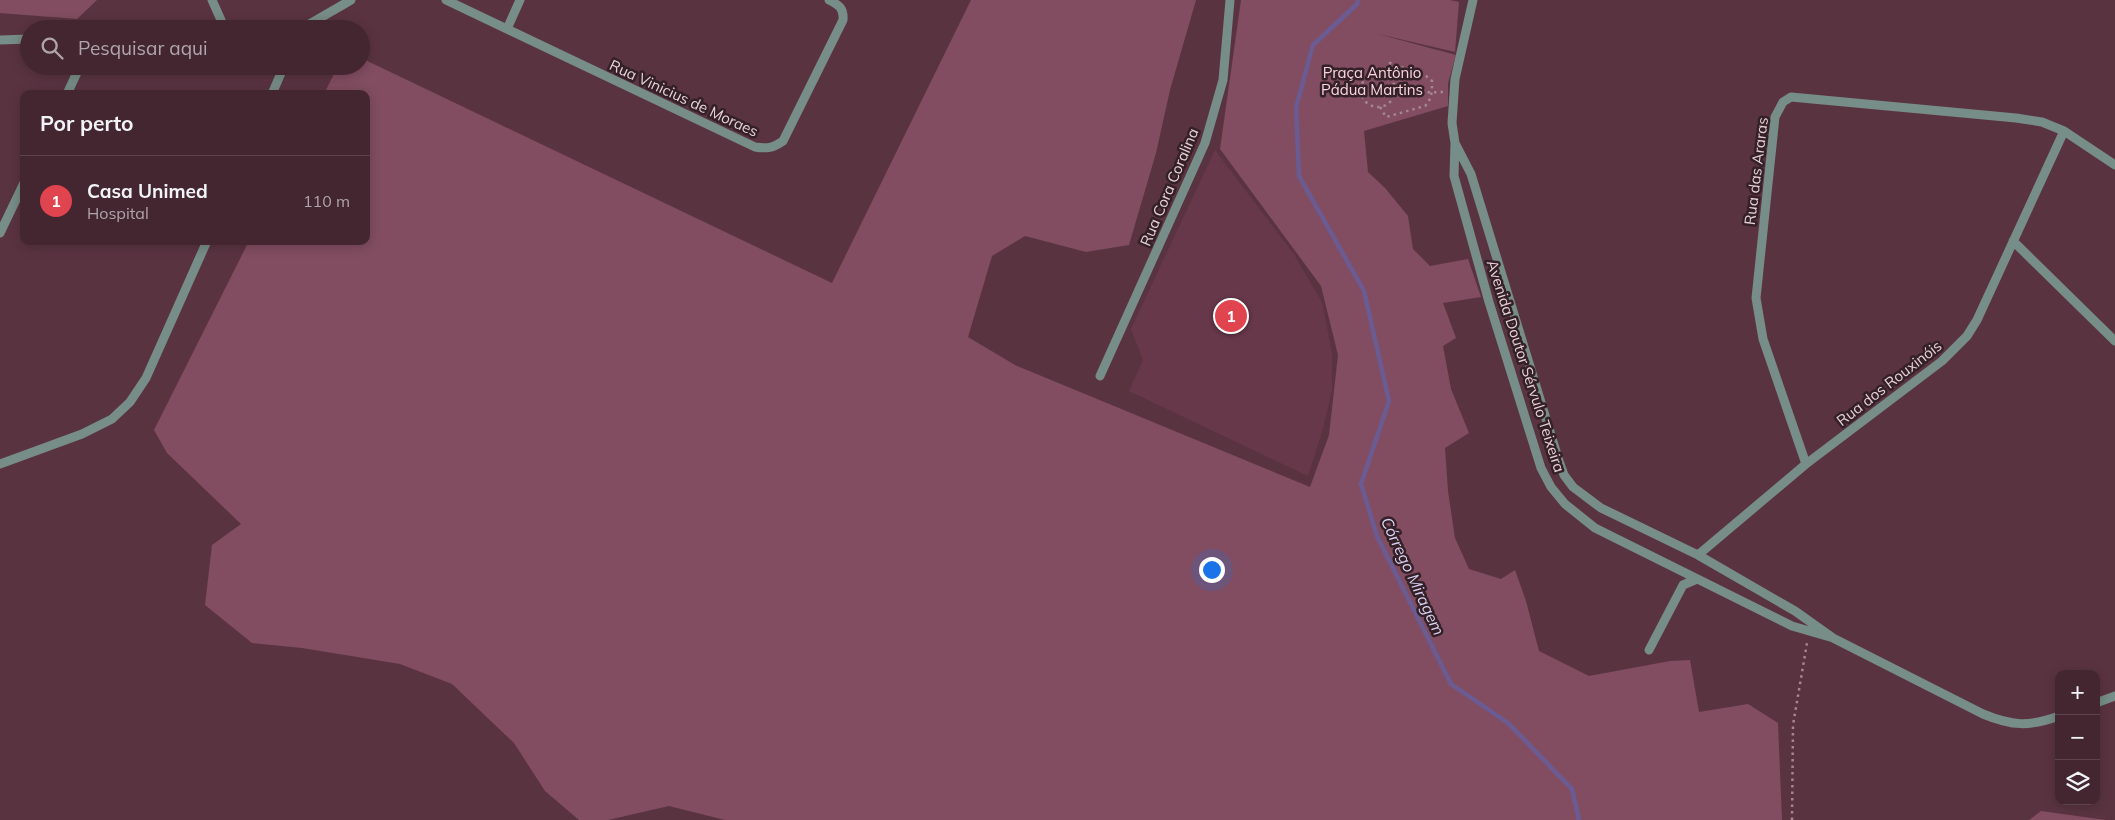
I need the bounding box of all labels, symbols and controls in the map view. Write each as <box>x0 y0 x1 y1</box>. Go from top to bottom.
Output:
search box <box>20 20 370 75</box>
icon: search <box>38 34 66 62</box>
text: Pesquisar aqui <box>78 36 208 60</box>
street label: Rua Vinicius de Moraes <box>607 55 761 141</box>
park label: Praça Antônio Pádua Martins <box>1321 63 1423 99</box>
text: Por perto <box>40 110 134 136</box>
street label: Rua das Araras <box>1740 116 1772 226</box>
street label: Rua Cora Coralina <box>1136 125 1202 249</box>
text: Casa Unimed <box>87 179 208 203</box>
text: 1 <box>51 191 61 211</box>
text: 110 m <box>303 191 350 211</box>
text: Hospital <box>87 203 149 223</box>
street label: Avenida Doutor Sérvulo Teixeira <box>1483 257 1569 475</box>
pin: 1 <box>1215 297 1247 335</box>
street label: Rua dos Rouxinóis <box>1833 336 1945 430</box>
water label: Córrego Miragem <box>1377 514 1449 638</box>
your location <box>1199 557 1225 583</box>
map controls <box>2055 670 2100 805</box>
button: + <box>2055 670 2100 715</box>
button: − <box>2055 715 2100 760</box>
button: layers <box>2055 760 2100 805</box>

